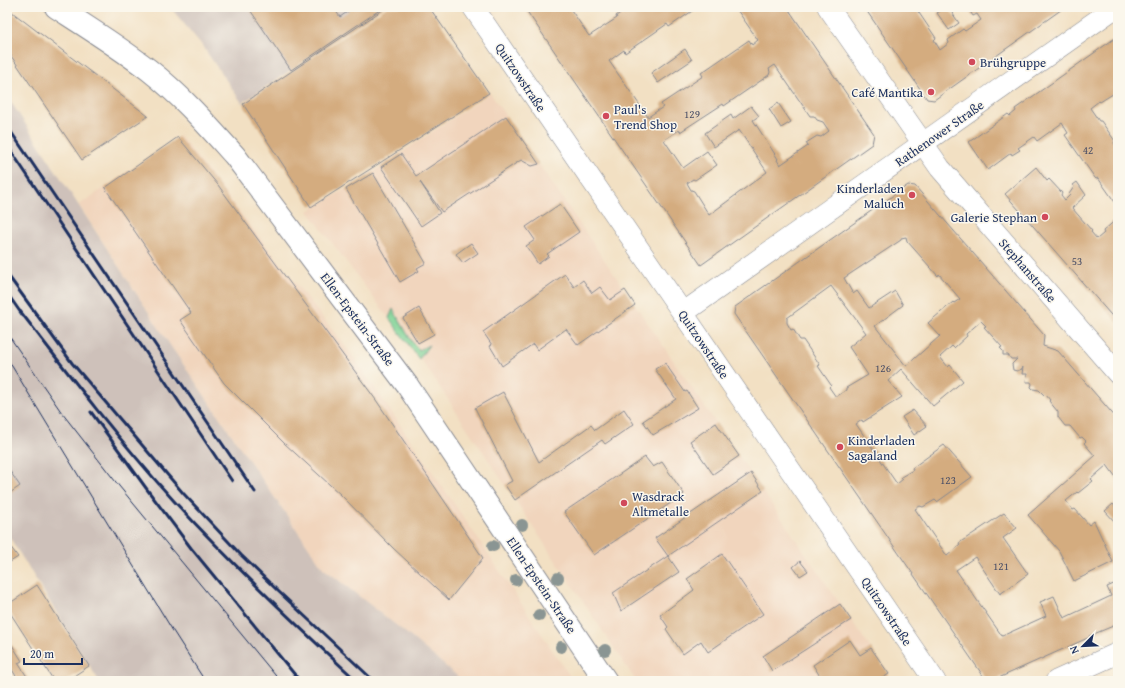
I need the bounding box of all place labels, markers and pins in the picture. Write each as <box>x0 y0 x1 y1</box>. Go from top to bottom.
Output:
place label: Brühgruppe <box>980 53 1046 72</box>
marker: Brühgruppe <box>967 57 977 67</box>
place label: Café Mantika <box>852 83 924 102</box>
marker: Café Mantika <box>926 87 936 97</box>
place label: Paul's Trend Shop <box>614 100 677 134</box>
marker: Paul's Trend Shop <box>601 111 611 121</box>
place label: Kinderladen Maluch <box>837 179 905 213</box>
marker: Kinderladen Maluch <box>907 190 917 200</box>
place label: Galerie Stephan <box>951 208 1038 227</box>
marker: Galerie Stephan <box>1040 212 1050 222</box>
place label: Kinderladen Sagaland <box>848 431 916 465</box>
marker: Kinderladen Sagaland <box>835 442 845 452</box>
place label: Wasdrack Altmetalle <box>632 487 689 521</box>
marker: Wasdrack Altmetalle <box>619 498 629 508</box>

